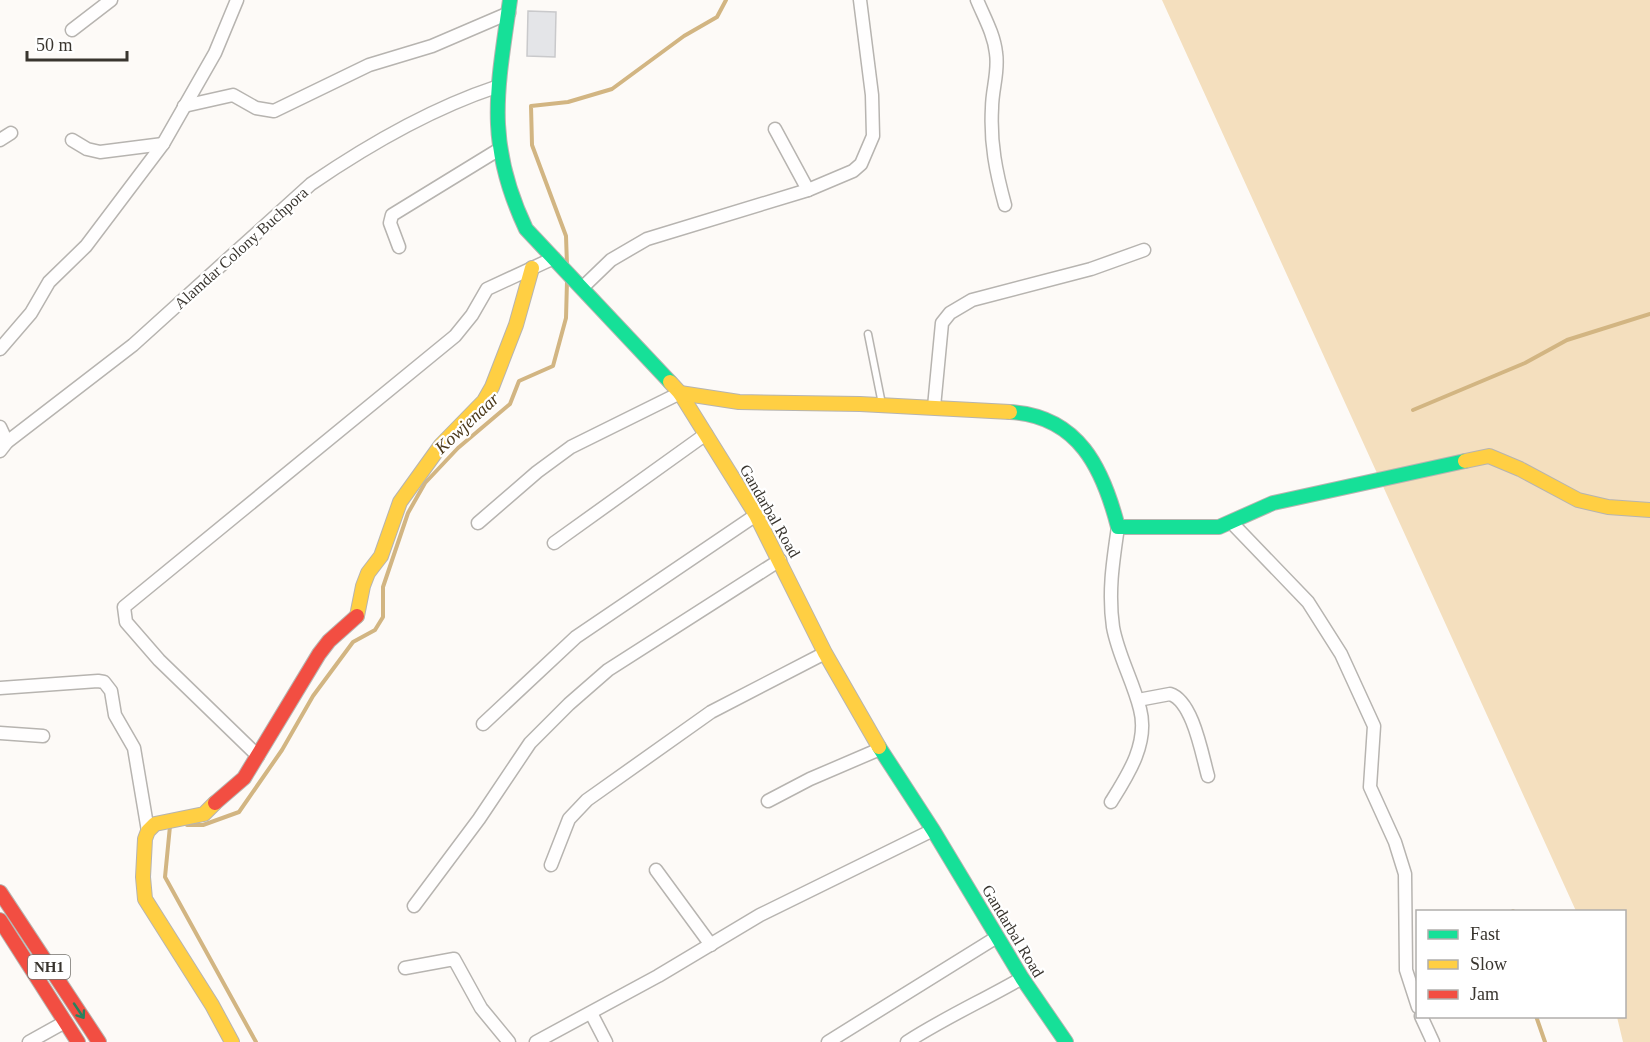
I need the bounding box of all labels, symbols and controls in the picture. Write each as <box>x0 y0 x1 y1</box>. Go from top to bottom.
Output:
scale bar <box>27 24 128 62</box>
text: 50 m <box>36 35 73 55</box>
street label: Alamdar Colony Buchpora <box>171 184 312 313</box>
water label: Kowjenaar <box>430 388 504 458</box>
street label: Gandarbal Road <box>737 462 803 560</box>
street label: Gandarbal Road <box>979 882 1047 980</box>
legend <box>1416 910 1626 1018</box>
text: Fast <box>1470 924 1500 944</box>
text: Slow <box>1470 954 1507 974</box>
road number: NH1 <box>28 955 70 979</box>
text: Jam <box>1470 984 1499 1004</box>
one-way arrow <box>73 1002 85 1019</box>

